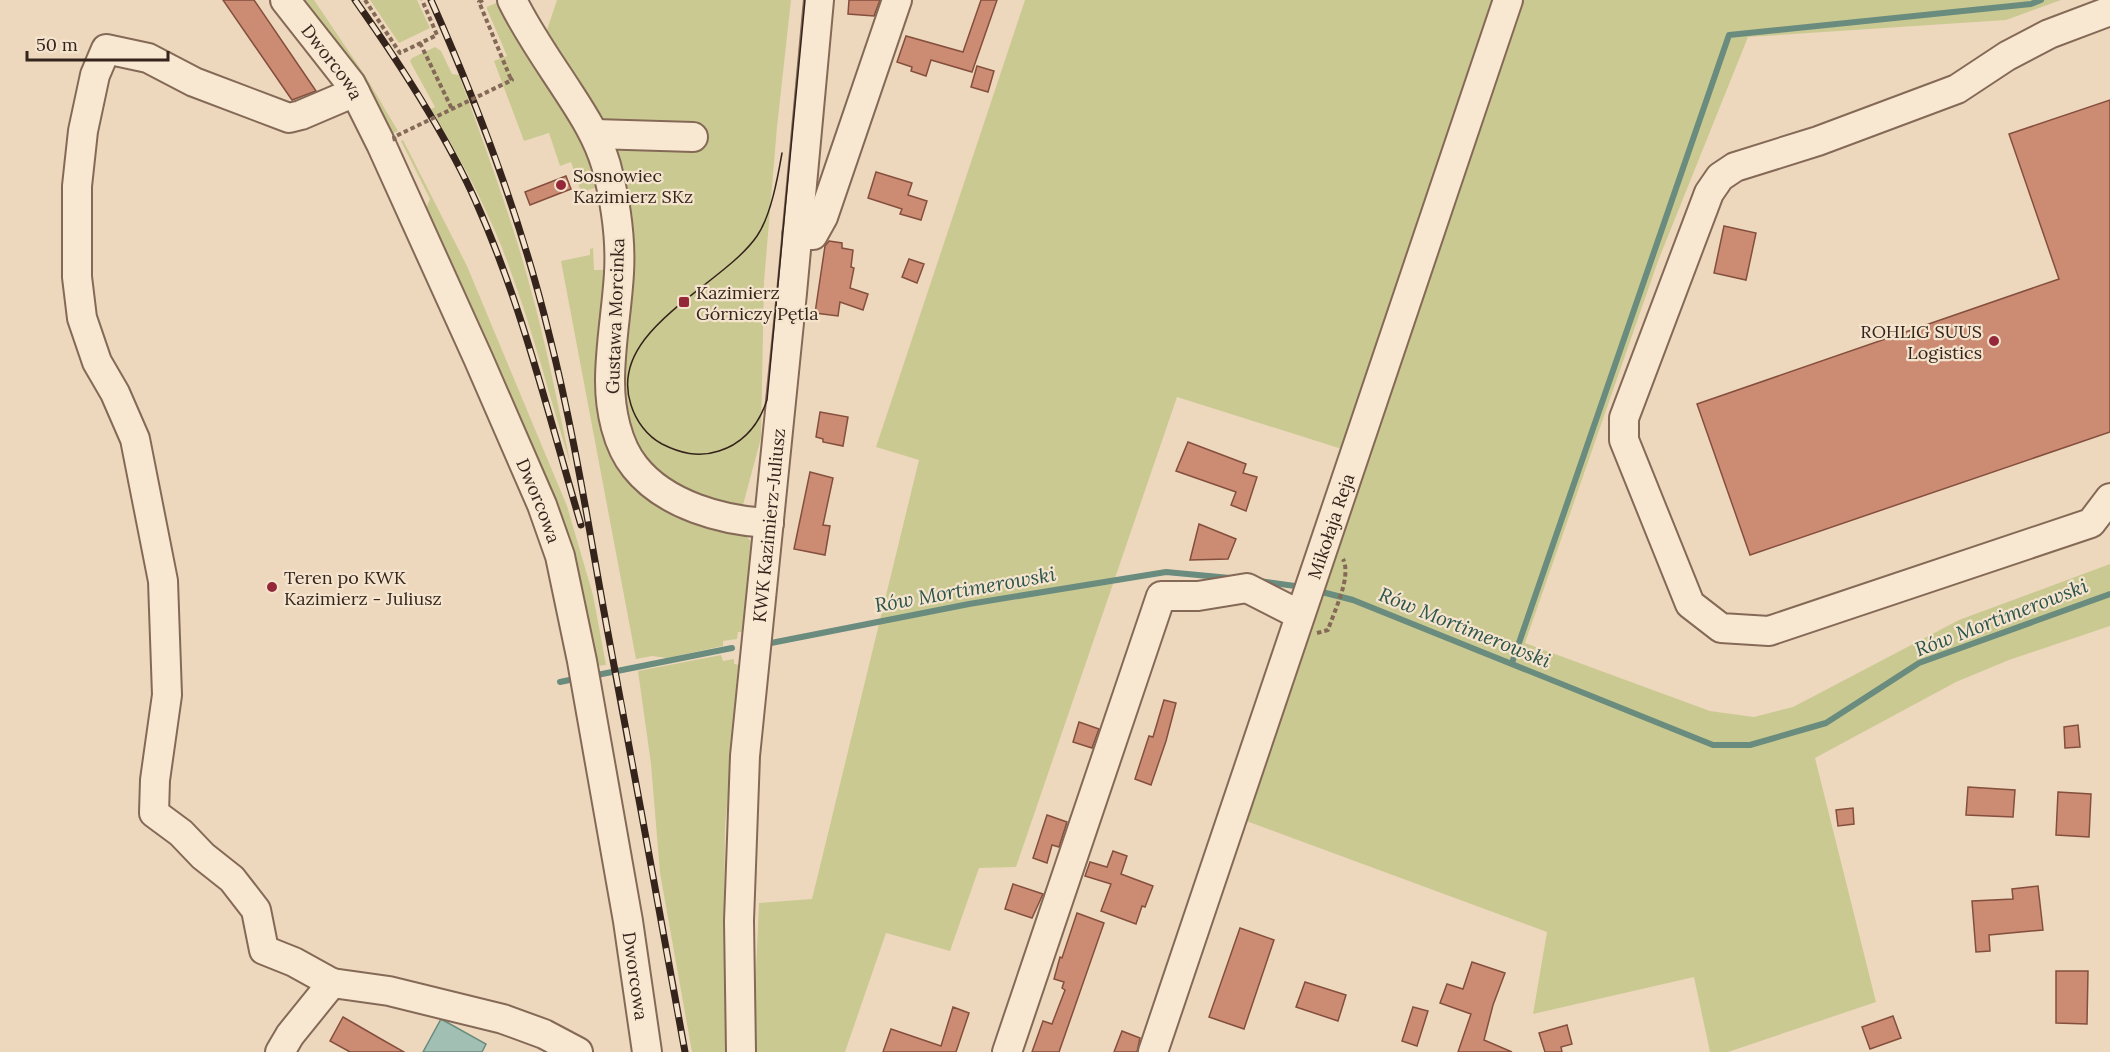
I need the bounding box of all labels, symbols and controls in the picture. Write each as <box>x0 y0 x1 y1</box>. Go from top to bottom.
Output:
street label: Dworcowa <box>297 19 368 103</box>
scale bar <box>27 24 168 62</box>
text: 50 m <box>36 33 78 56</box>
place label: Sosnowiec Kazimierz SKz <box>573 164 693 208</box>
marker: Sosnowiec Kazimierz SKz <box>554 178 568 192</box>
street label: Gustawa Morcinka <box>601 238 629 394</box>
place label: Kazimierz Górniczy Pętla <box>696 281 818 325</box>
marker: Kazimierz Górniczy Pętla <box>677 295 691 309</box>
place label: ROHLIG SUUS Logistics <box>1860 320 1982 364</box>
marker: ROHLIG SUUS Logistics <box>1987 334 2001 348</box>
street label: KWK Kazimierz-Juliusz <box>747 427 790 623</box>
street label: Dworcowa <box>512 455 566 546</box>
street label: Mikołaja Reja <box>1302 470 1359 582</box>
water label: Rów Mortimerowski <box>873 561 1058 617</box>
place label: Teren po KWK Kazimierz - Juliusz <box>284 566 442 610</box>
water label: Rów Mortimerowski <box>1911 572 2092 662</box>
marker: Teren po KWK Kazimierz - Juliusz <box>265 580 279 594</box>
water label: Rów Mortimerowski <box>1375 581 1555 673</box>
street label: Dworcowa <box>618 930 654 1022</box>

